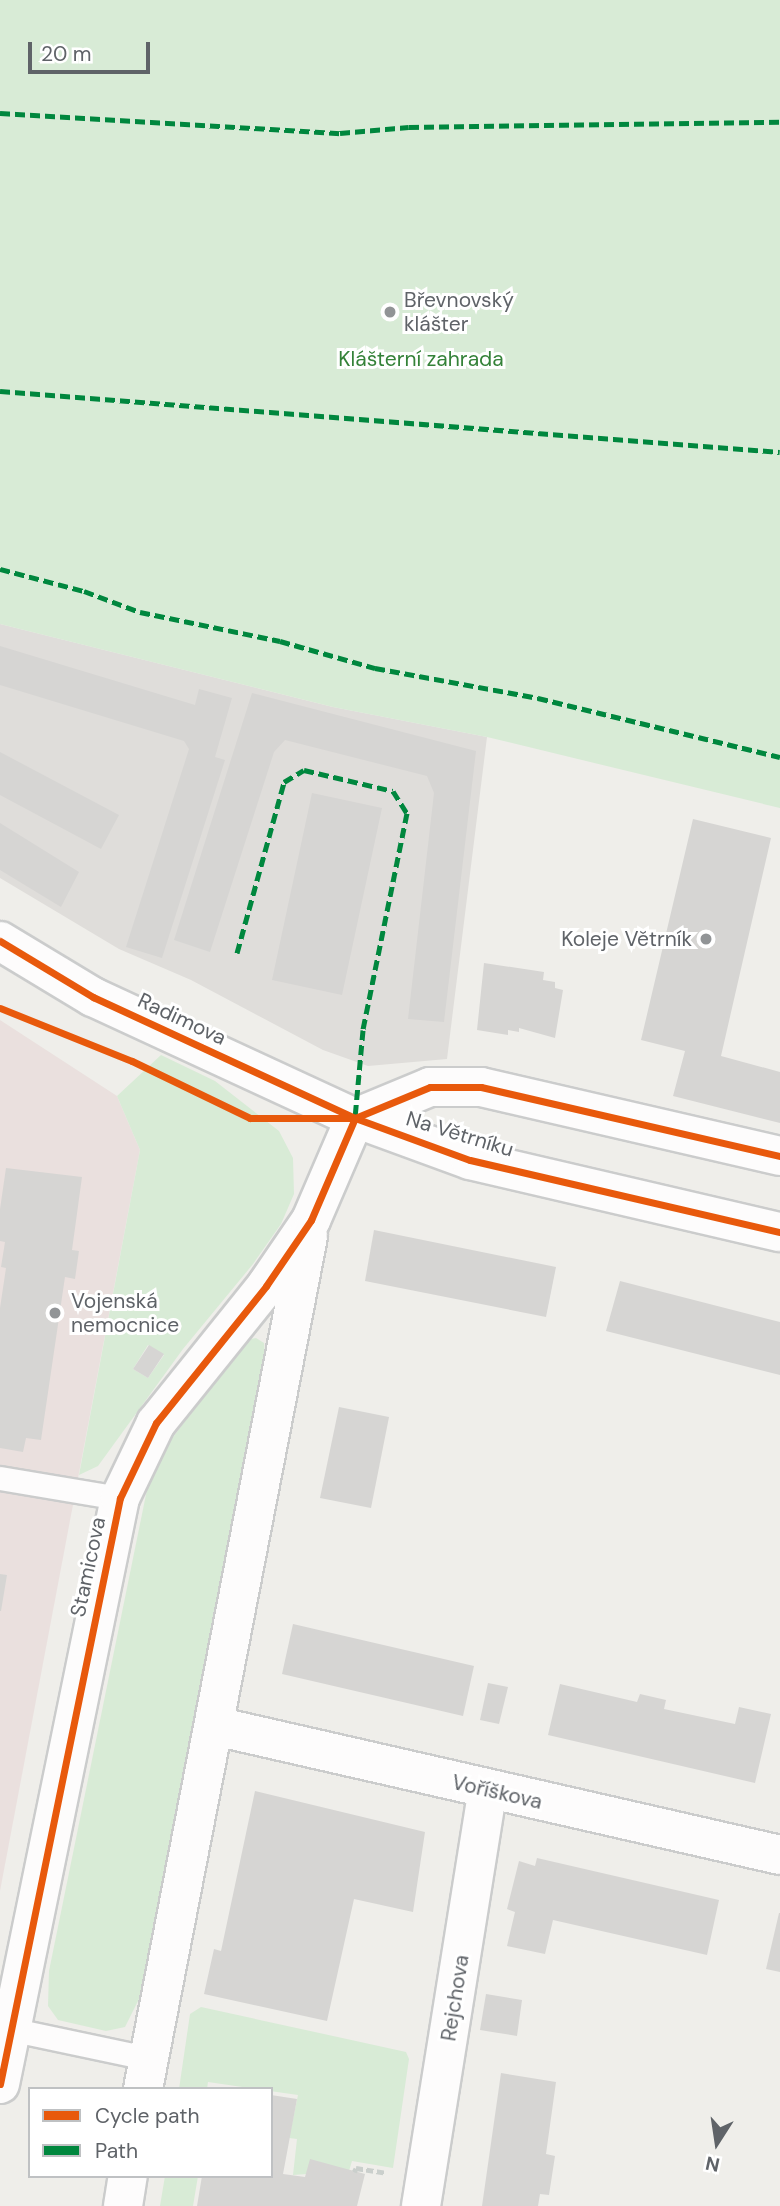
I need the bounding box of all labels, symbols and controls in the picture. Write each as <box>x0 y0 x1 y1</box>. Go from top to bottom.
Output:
scale bar <box>32 28 154 72</box>
text: 20 m <box>41 40 92 68</box>
place label: Břevnovský klášter <box>404 287 514 337</box>
marker: Břevnovský klášter <box>382 304 398 320</box>
park label: Klášterní zahrada <box>338 346 504 372</box>
place label: Koleje Větrník <box>561 926 692 952</box>
marker: Koleje Větrník <box>698 931 714 947</box>
street label: Radimova <box>134 988 230 1050</box>
street label: Na Větrníku <box>403 1106 517 1162</box>
place label: Vojenská nemocnice <box>71 1288 179 1338</box>
marker: Vojenská nemocnice <box>45 1303 65 1323</box>
street label: Stamicova <box>65 1515 111 1619</box>
street label: Voříškova <box>449 1769 545 1815</box>
street label: Rejchova <box>436 1953 474 2043</box>
legend <box>28 2087 273 2178</box>
text: Cycle path <box>95 2102 200 2130</box>
north arrow <box>682 2108 752 2178</box>
text: Path <box>95 2137 138 2165</box>
text: N <box>703 2150 722 2178</box>

